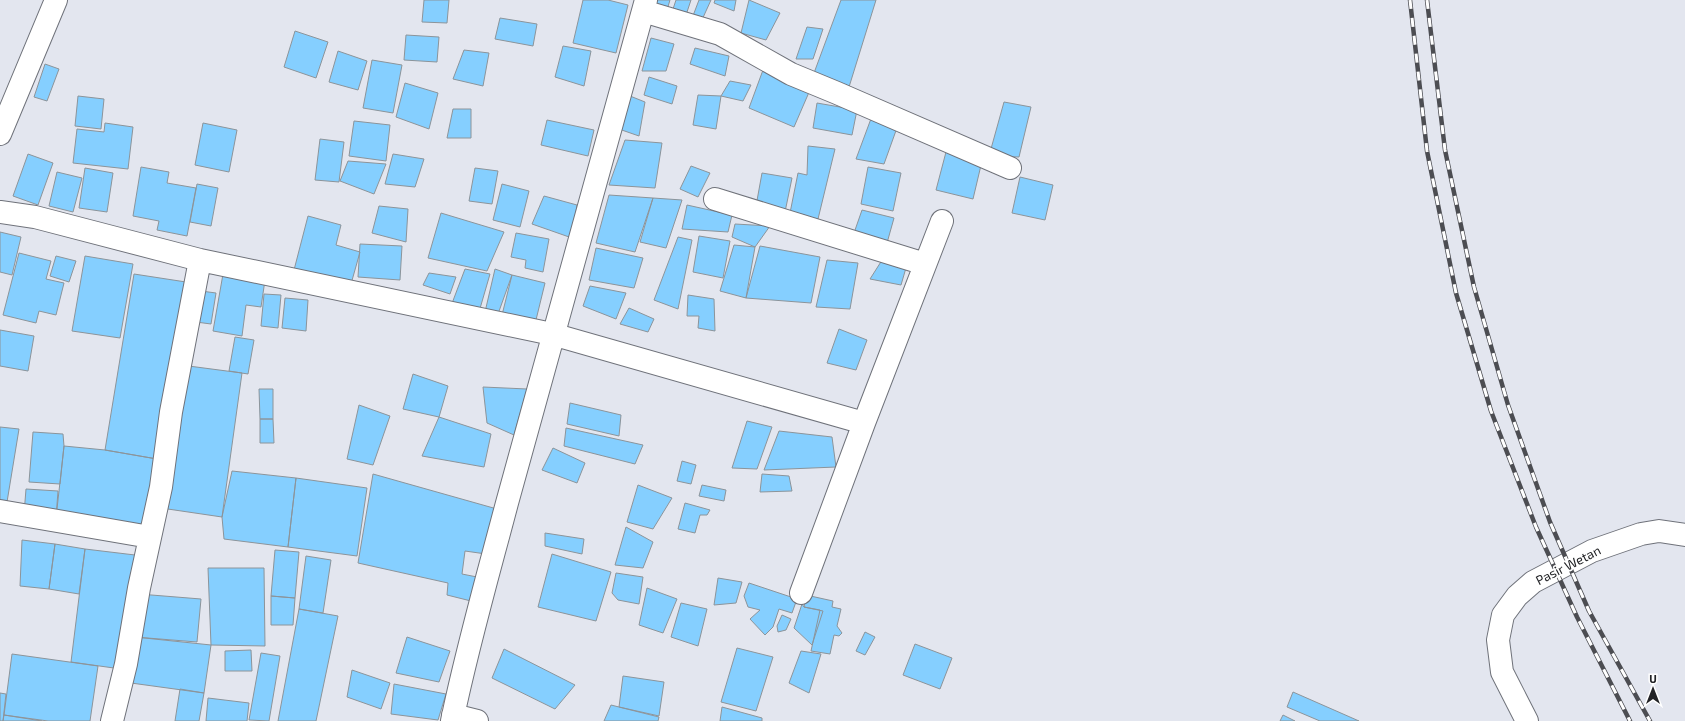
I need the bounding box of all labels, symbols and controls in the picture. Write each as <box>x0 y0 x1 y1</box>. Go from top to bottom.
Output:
street label: Pasir Wetan <box>1533 542 1603 588</box>
north arrow <box>1633 669 1673 709</box>
text: U <box>1649 672 1657 685</box>

